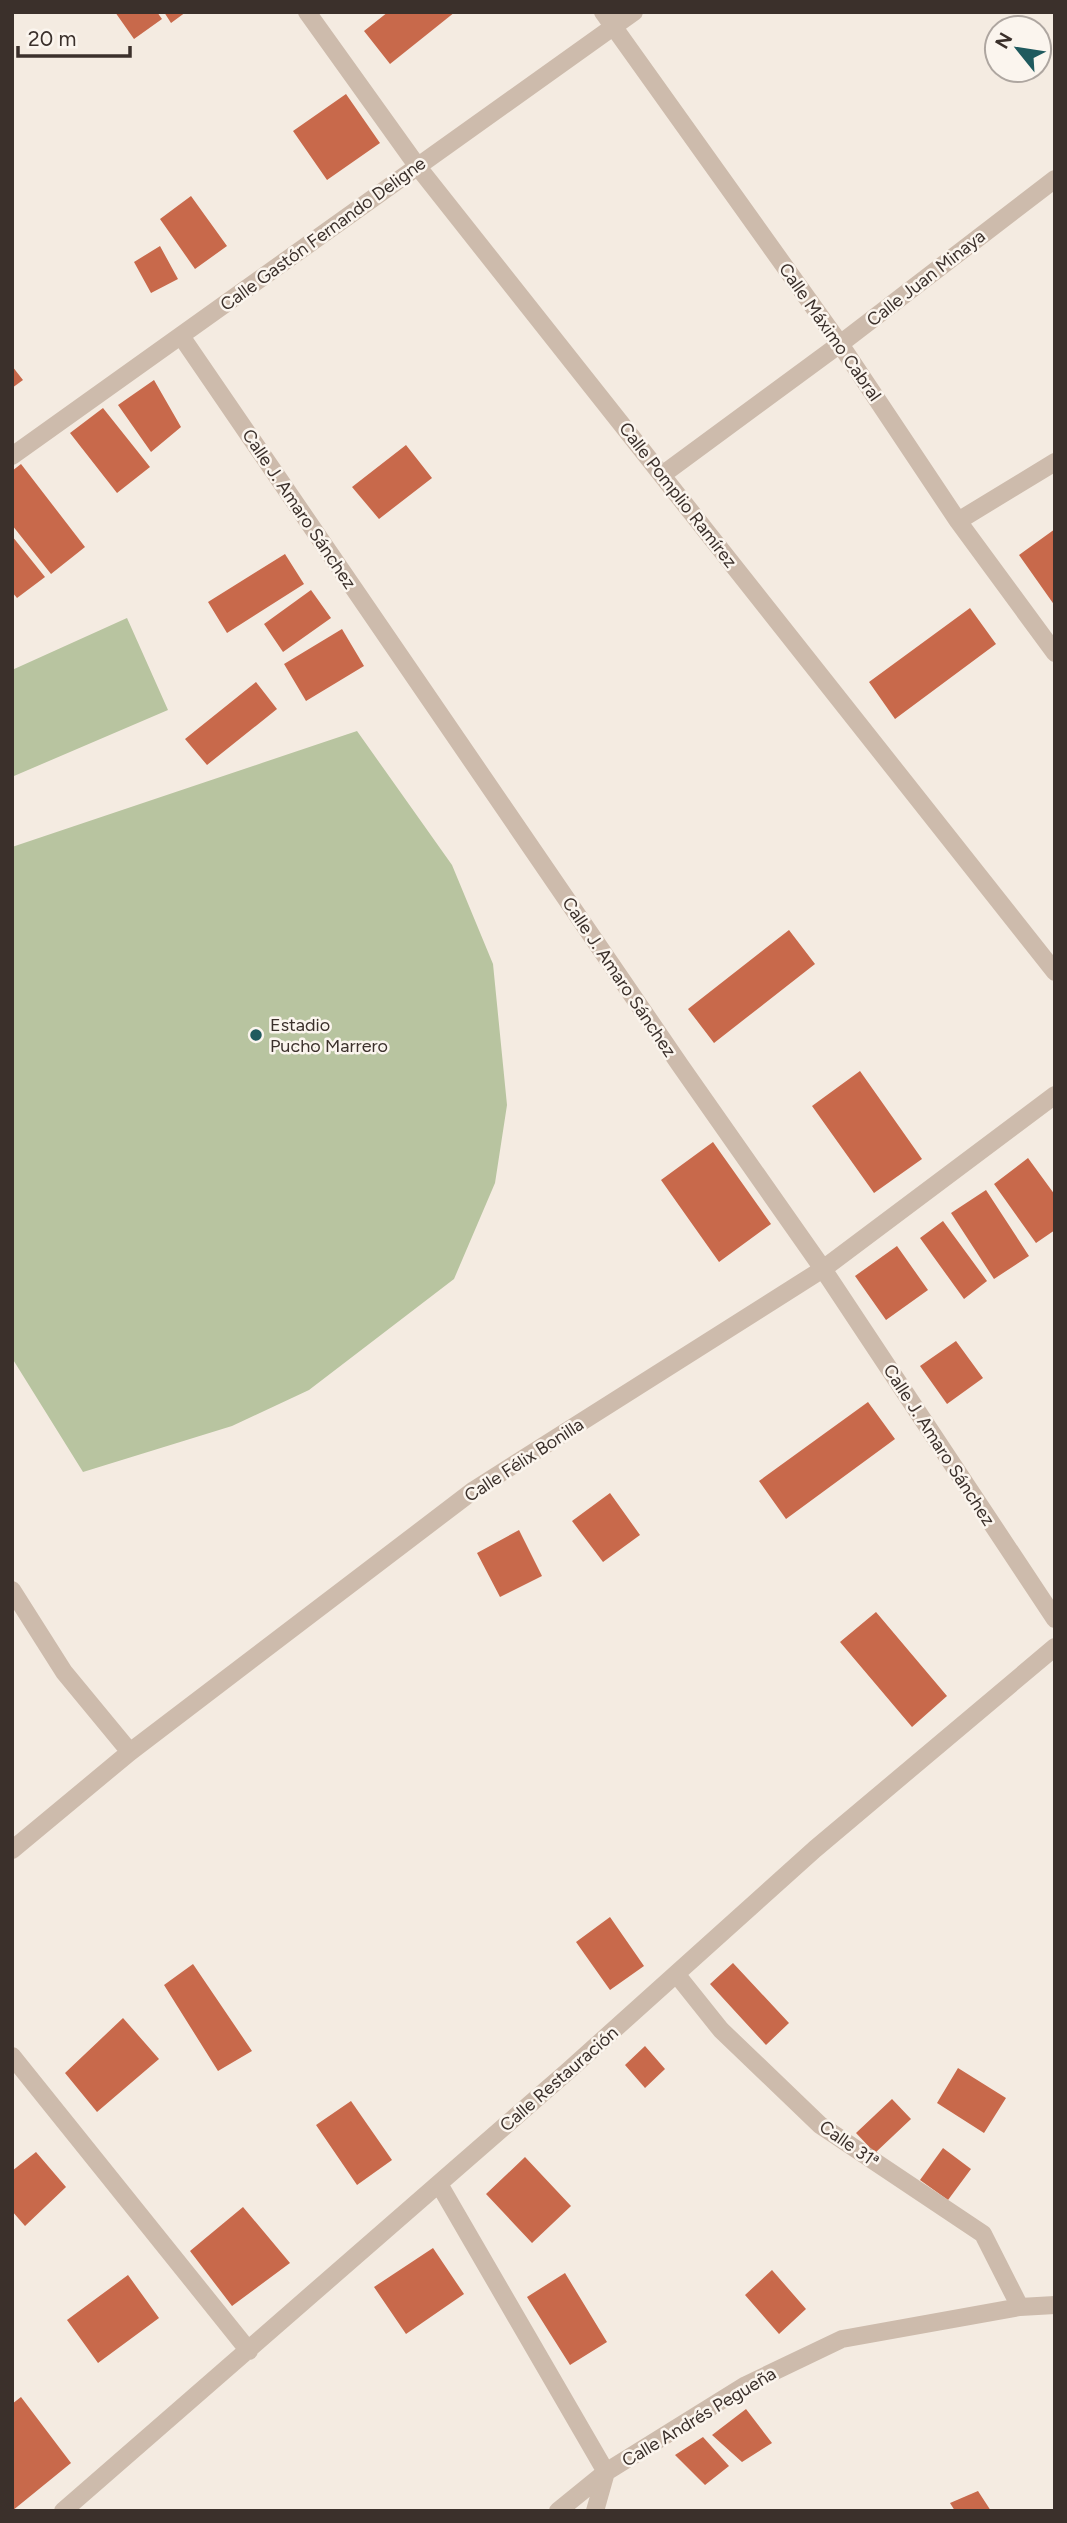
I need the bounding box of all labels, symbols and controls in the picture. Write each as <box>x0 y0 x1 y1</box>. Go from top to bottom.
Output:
scale bar <box>18 14 130 58</box>
north arrow <box>983 14 1053 84</box>
text: 20 m <box>28 26 76 51</box>
text: N <box>990 29 1017 53</box>
street label: Calle Gastón Fernando Deligne <box>216 152 430 316</box>
street label: Calle Juan Minaya <box>862 225 990 331</box>
street label: Calle Máximo Cabral <box>774 259 886 405</box>
street label: Calle Pomplio Ramírez <box>614 418 742 572</box>
street label: Calle J. Amaro Sánchez <box>237 425 361 593</box>
street label: Calle J. Amaro Sánchez <box>557 893 681 1061</box>
place label: Estadio Pucho Marrero <box>270 1014 388 1057</box>
marker: Estadio Pucho Marrero <box>248 1027 264 1043</box>
street label: Calle J. Amaro Sánchez <box>879 1360 1000 1530</box>
street label: Calle Félix Bonilla <box>460 1413 588 1507</box>
street label: Calle Restauración <box>495 2022 623 2136</box>
street label: Calle 31ª <box>815 2116 883 2172</box>
street label: Calle Andrés Pegueña <box>618 2362 780 2472</box>

